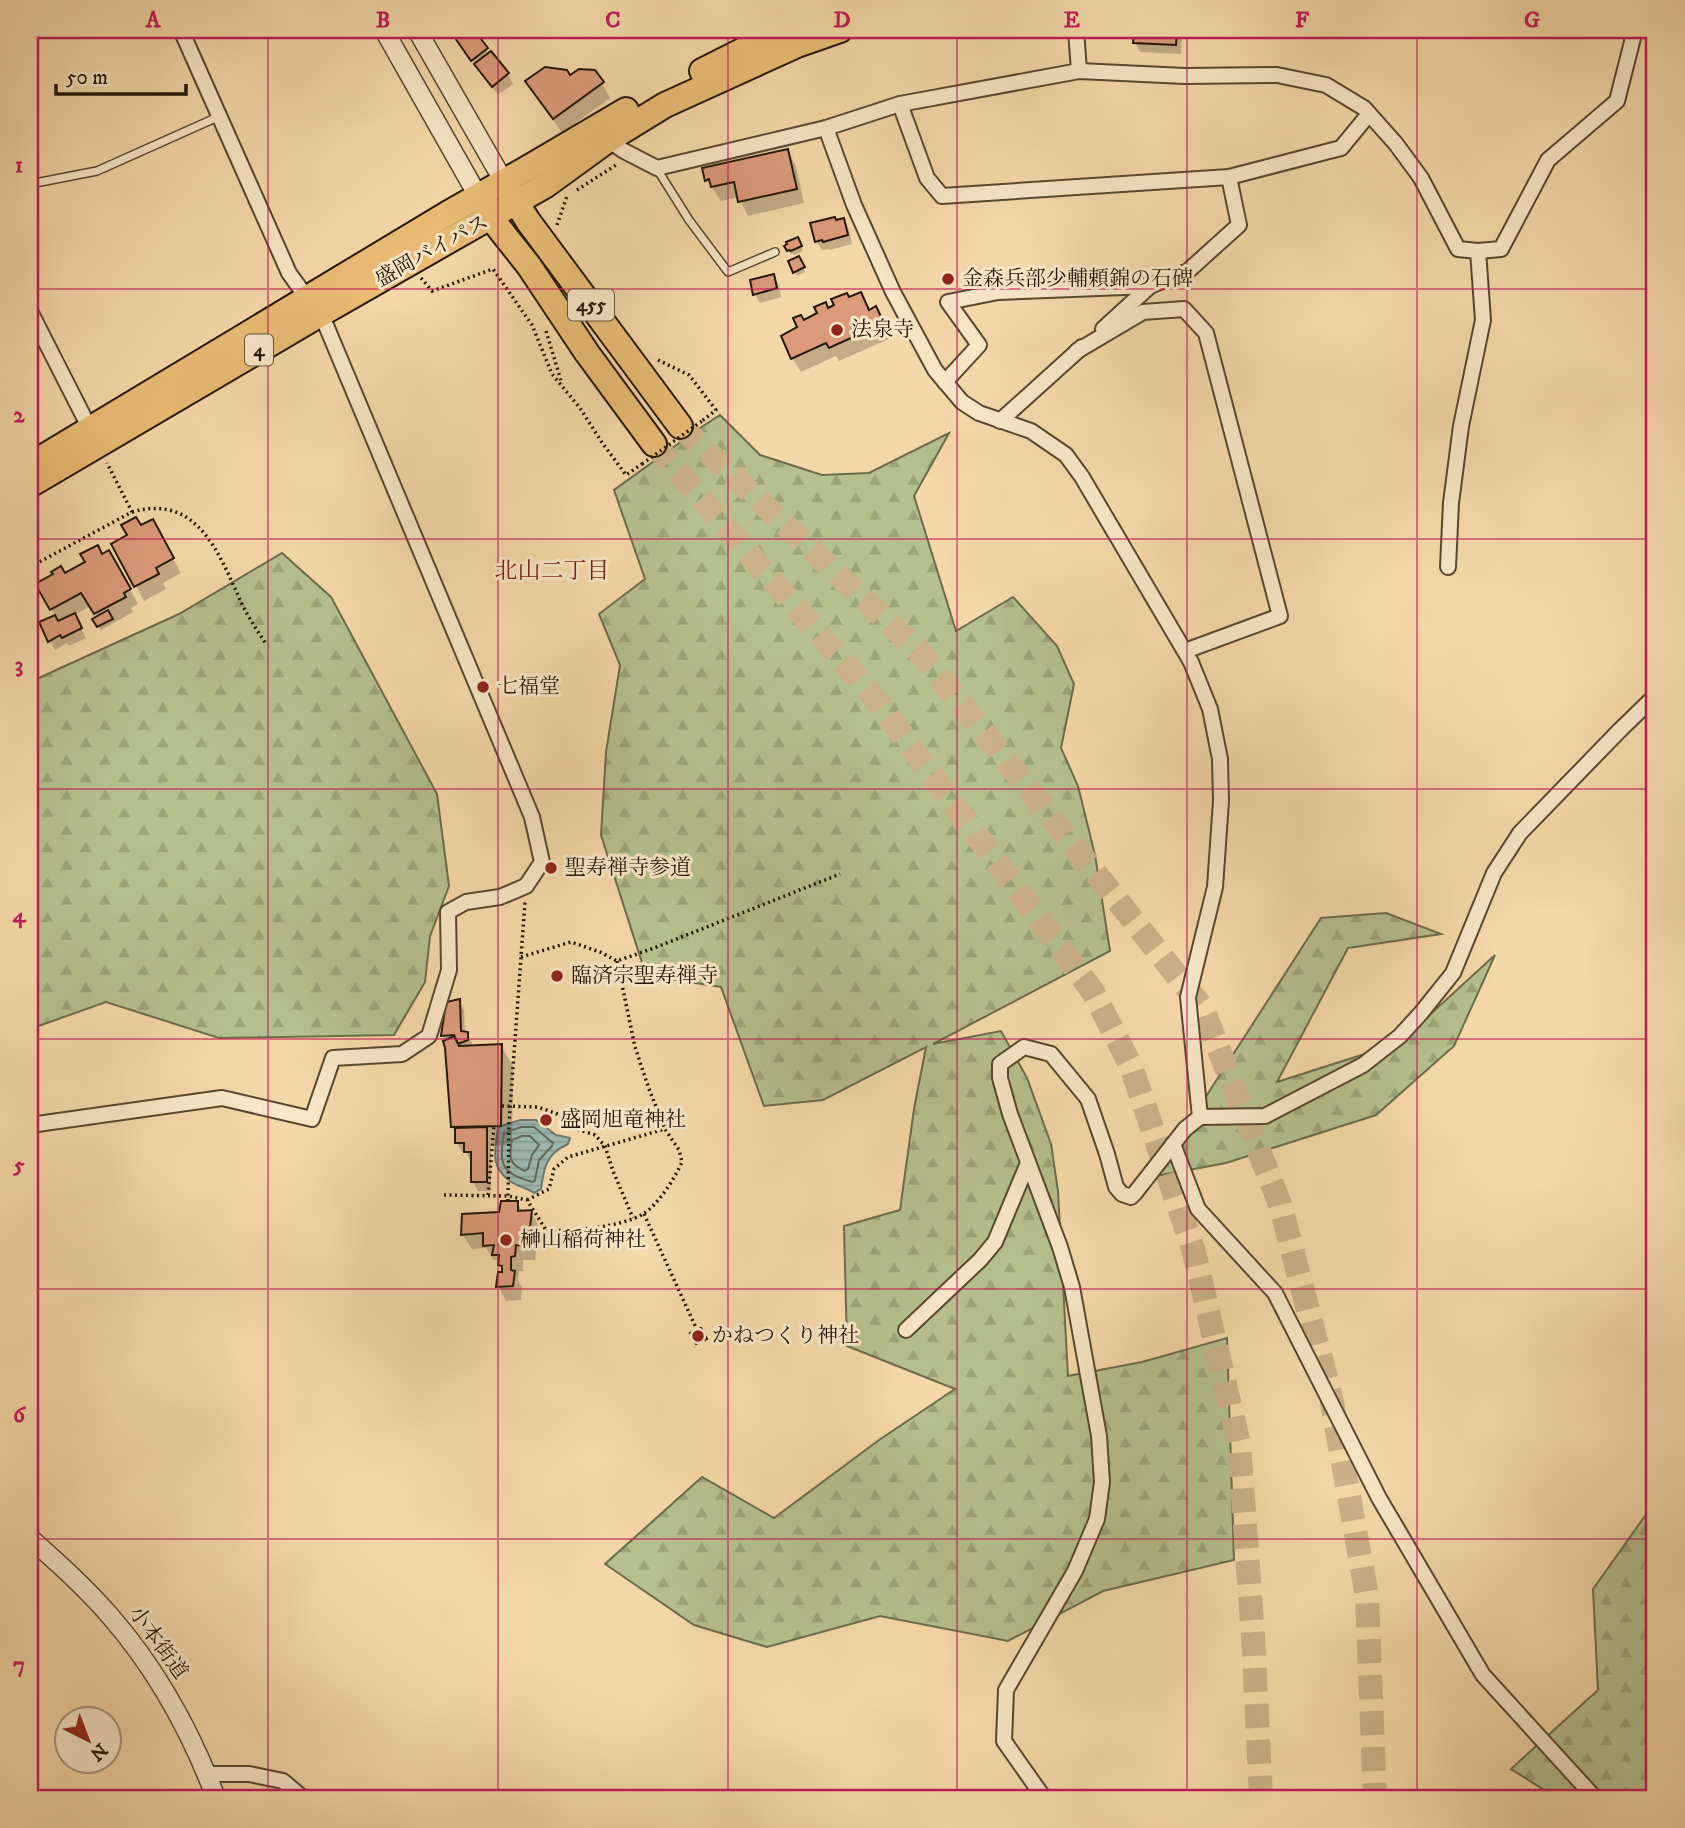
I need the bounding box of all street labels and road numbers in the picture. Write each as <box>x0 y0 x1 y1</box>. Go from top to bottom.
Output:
street label: 盛岡バイパス <box>371 209 493 293</box>
road number: 455 <box>568 290 614 320</box>
road number: 4 <box>245 334 273 366</box>
street label: 小本街道 <box>123 1601 193 1685</box>

